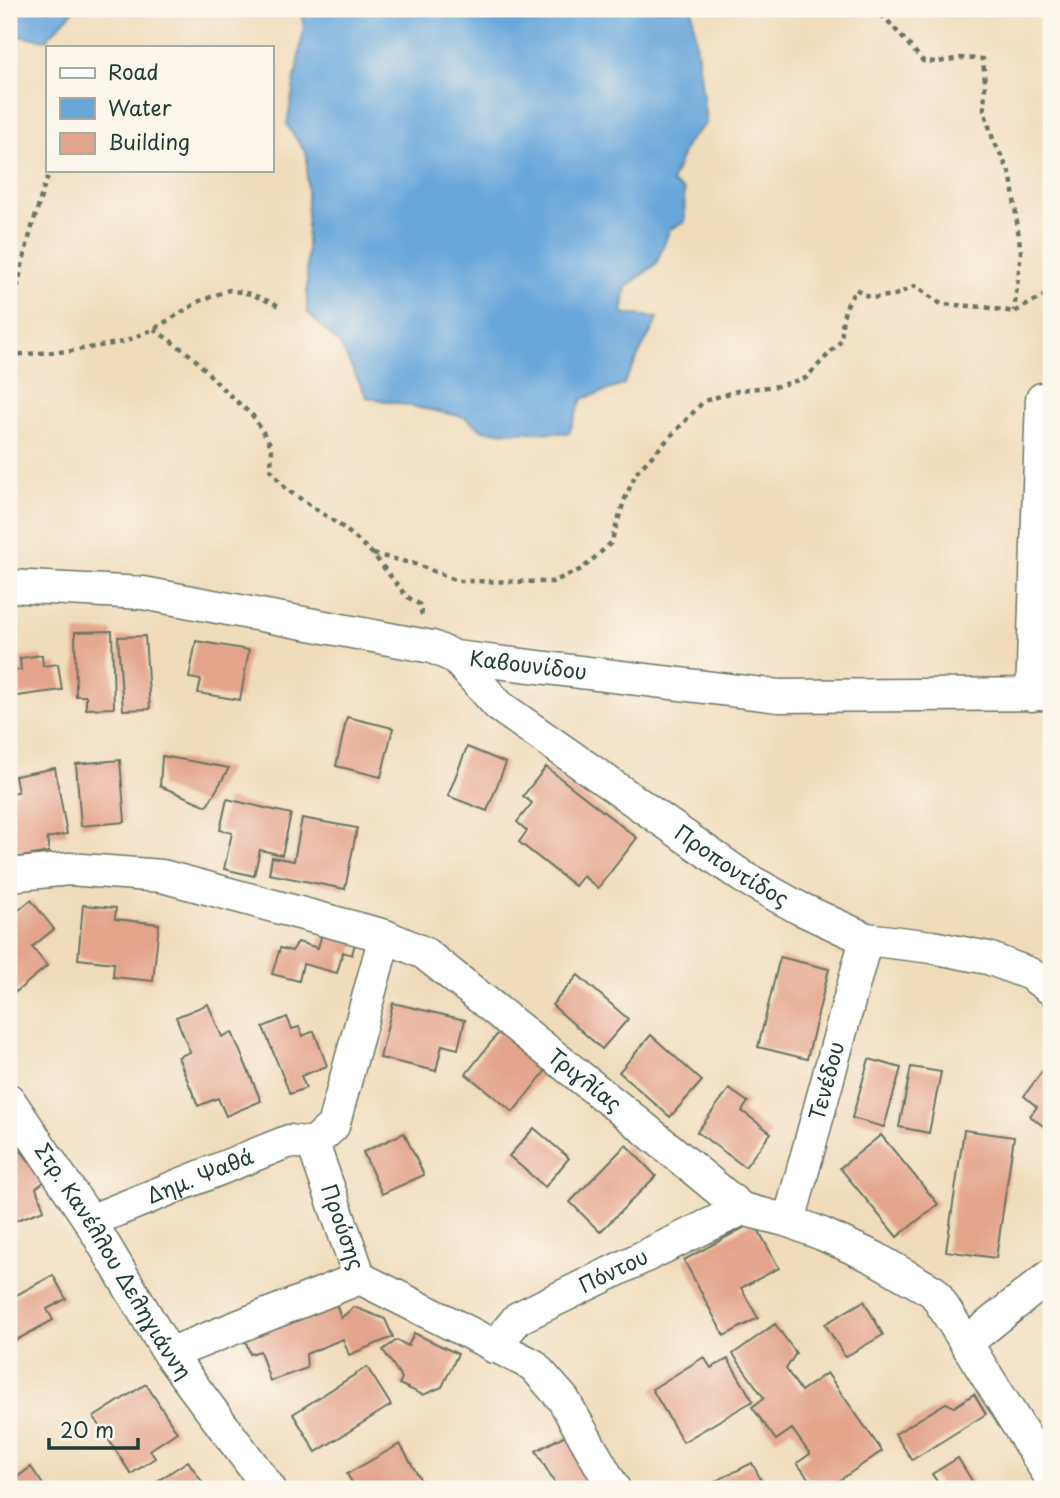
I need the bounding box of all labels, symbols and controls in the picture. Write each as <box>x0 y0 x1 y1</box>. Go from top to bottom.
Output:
legend <box>46 46 273 172</box>
text: Road <box>108 55 159 87</box>
text: Water <box>108 91 172 123</box>
text: Building <box>108 125 190 157</box>
street label: Καβουνίδου <box>468 641 589 687</box>
street label: Προποντίδος <box>668 816 795 913</box>
street label: Τενέδου <box>799 1038 851 1124</box>
street label: Τριγλίας <box>542 1039 630 1118</box>
street label: Στρ. Κανέλλου Δεληγιάννη <box>28 1136 201 1385</box>
street label: Δημ. Ψαθά <box>142 1139 258 1211</box>
street label: Προύσης <box>314 1179 374 1274</box>
street label: Πόντου <box>573 1239 653 1300</box>
scale bar <box>49 1407 138 1451</box>
text: 20 m <box>60 1413 114 1445</box>

